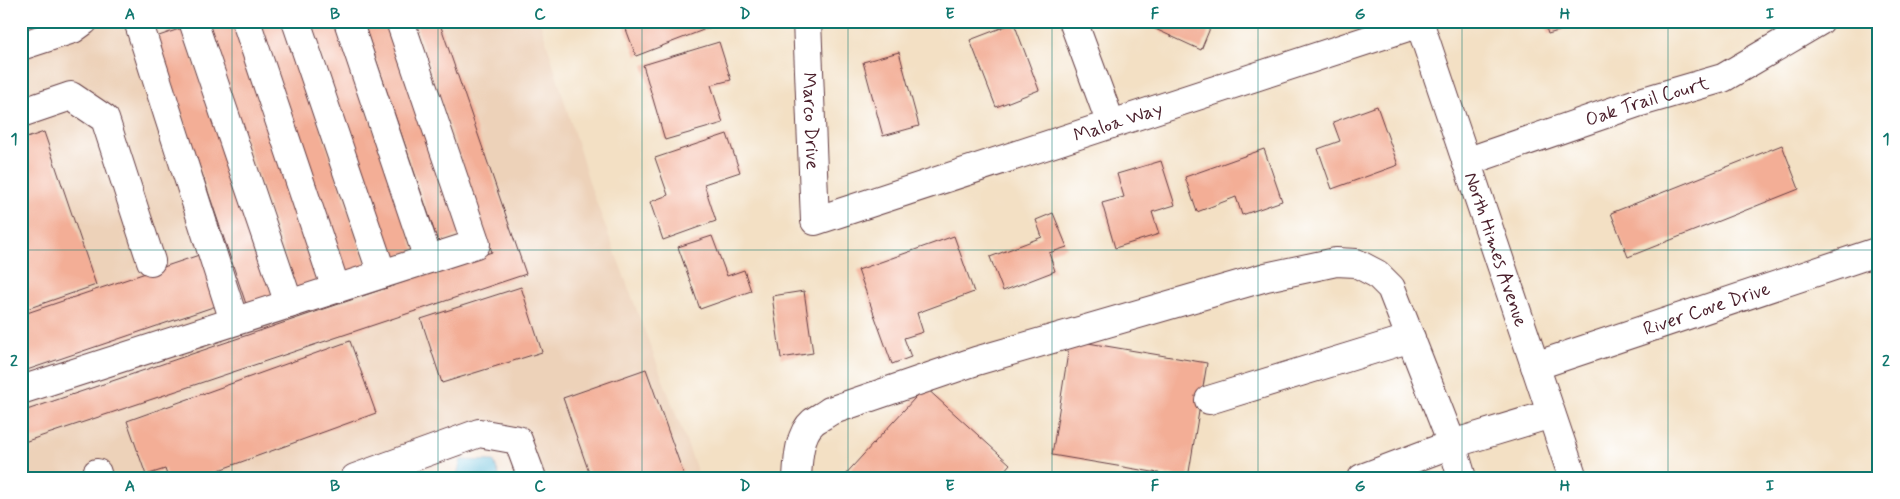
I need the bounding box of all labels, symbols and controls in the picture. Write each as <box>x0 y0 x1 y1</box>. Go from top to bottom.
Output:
text: A <box>125 4 135 25</box>
text: B <box>330 4 340 25</box>
text: C <box>534 4 546 25</box>
text: D <box>739 4 751 25</box>
text: E <box>945 4 955 25</box>
text: F <box>1151 4 1160 25</box>
text: G <box>1355 4 1366 25</box>
text: H <box>1560 4 1571 25</box>
text: I <box>1766 4 1775 25</box>
street label: Oak Trail Court <box>1582 70 1712 132</box>
street label: Marco Drive <box>797 72 825 170</box>
street label: Maloa Way <box>1070 96 1166 148</box>
text: 1 <box>10 129 18 150</box>
text: 1 <box>1882 129 1890 150</box>
street label: North Himes Avenue <box>1458 169 1534 330</box>
street label: River Cove Drive <box>1640 276 1773 341</box>
text: 2 <box>10 351 18 372</box>
text: 2 <box>1882 351 1890 372</box>
text: A <box>125 476 135 497</box>
text: B <box>330 476 340 497</box>
text: C <box>534 476 546 497</box>
text: D <box>739 476 751 497</box>
text: E <box>945 476 955 497</box>
text: F <box>1151 476 1160 497</box>
text: G <box>1355 476 1366 497</box>
text: H <box>1560 476 1571 497</box>
text: I <box>1766 476 1775 497</box>

